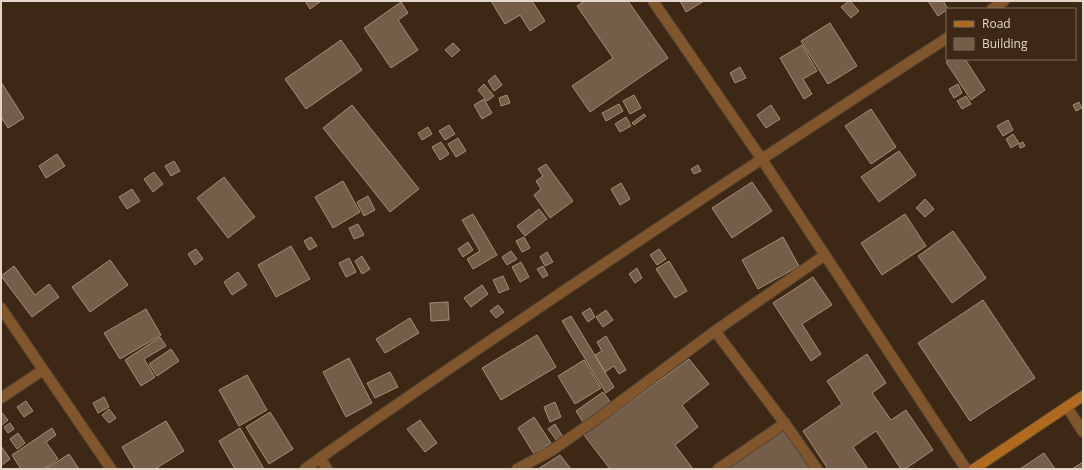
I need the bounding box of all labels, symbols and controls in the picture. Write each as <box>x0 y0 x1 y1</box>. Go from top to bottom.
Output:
legend <box>946 8 1076 60</box>
text: Road <box>982 15 1011 32</box>
text: Building <box>982 35 1028 52</box>

